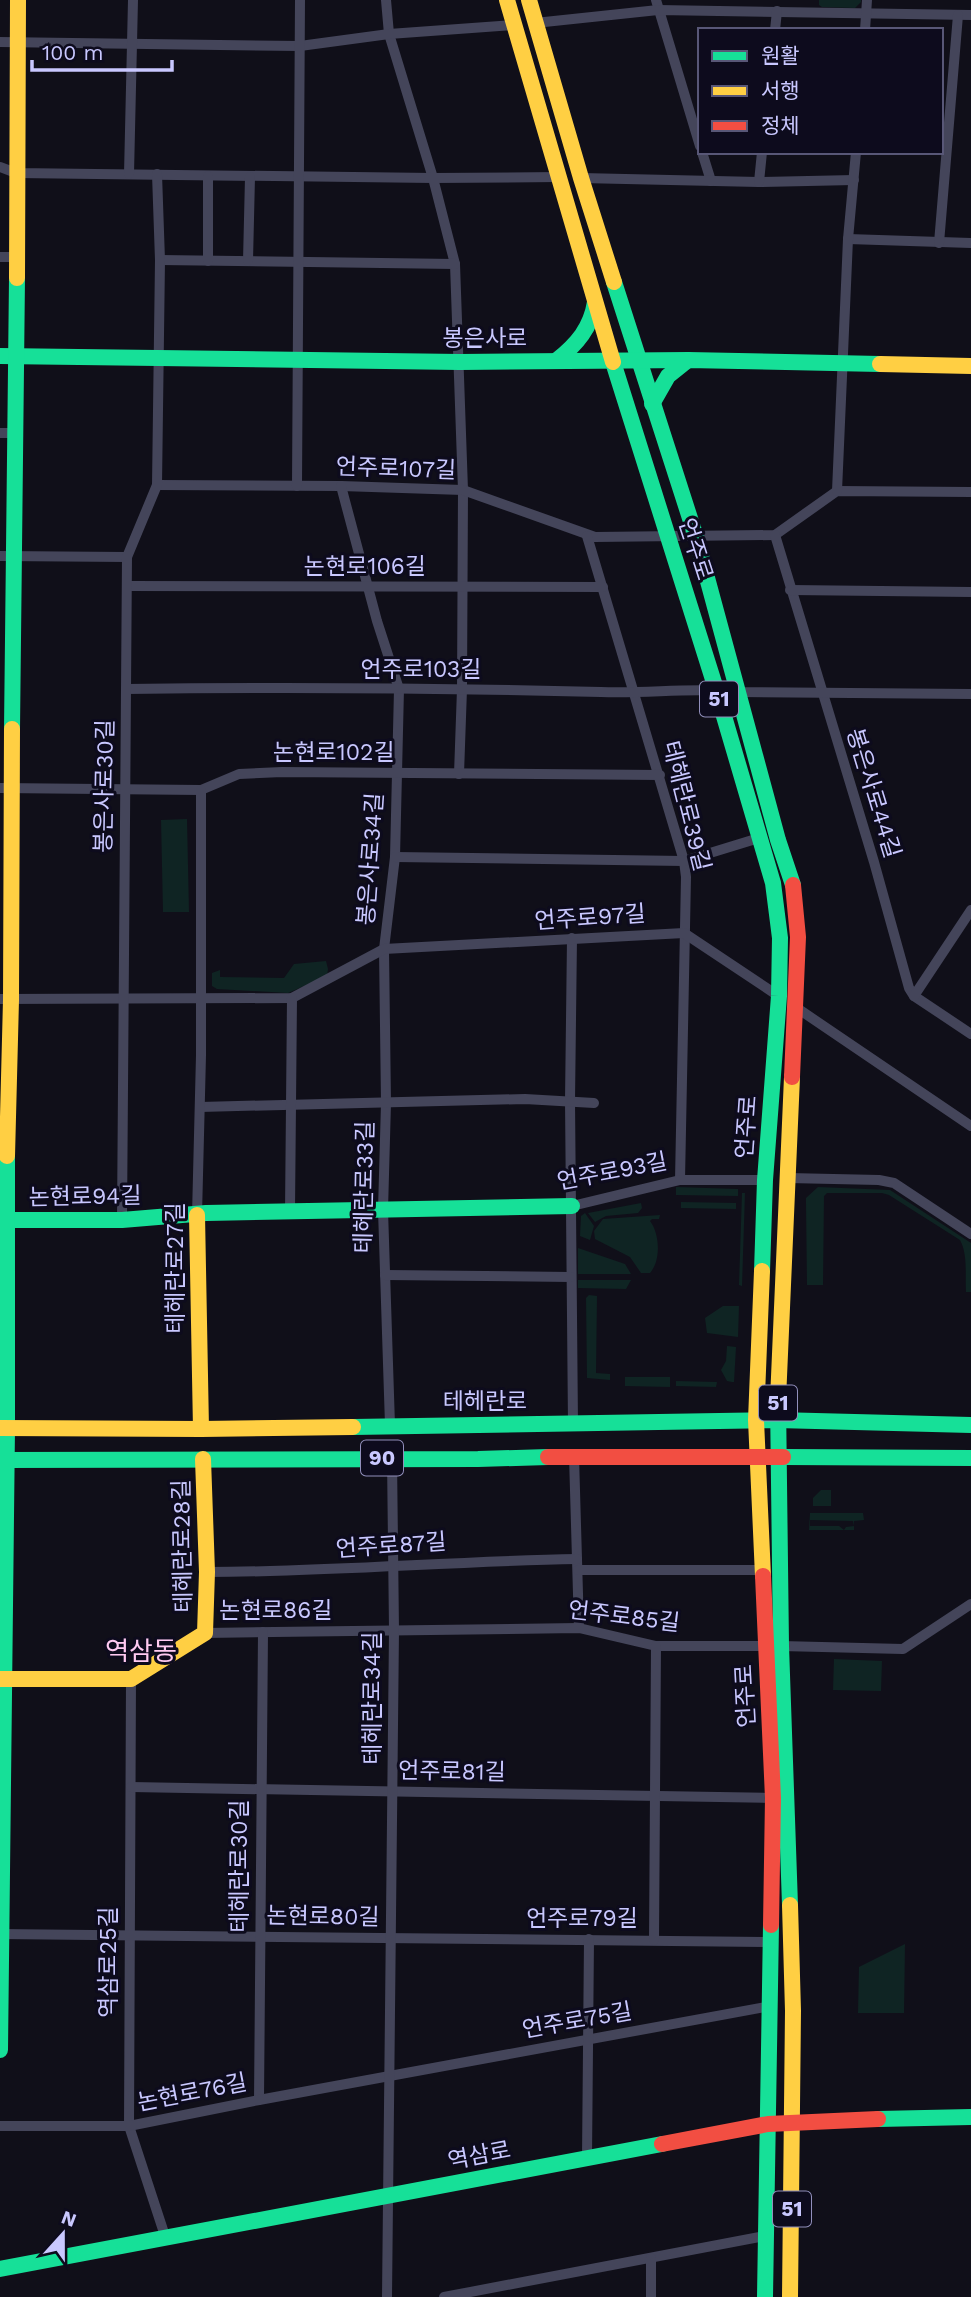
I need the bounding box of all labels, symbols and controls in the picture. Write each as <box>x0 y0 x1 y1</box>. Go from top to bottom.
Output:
scale bar <box>32 28 172 72</box>
legend <box>698 28 943 154</box>
text: 100 m <box>42 40 104 65</box>
text: 원활 <box>761 43 800 68</box>
text: 서행 <box>761 78 800 103</box>
text: 정체 <box>761 113 800 138</box>
street label: 봉은사로 <box>443 325 527 352</box>
street label: 언주로107길 <box>335 453 457 484</box>
street label: 언주로 <box>673 515 718 584</box>
street label: 논현로106길 <box>304 553 426 580</box>
street label: 언주로103길 <box>361 656 481 683</box>
road number: 51 <box>700 682 738 716</box>
street label: 봉은사로30길 <box>90 719 119 853</box>
street label: 봉은사로44길 <box>841 725 906 861</box>
street label: 테헤란로39길 <box>657 738 716 874</box>
street label: 논현로102길 <box>273 739 395 766</box>
street label: 봉은사로34길 <box>352 792 389 926</box>
street label: 언주로97길 <box>534 900 646 935</box>
street label: 언주로 <box>731 1094 762 1160</box>
street label: 테헤란로33길 <box>350 1120 379 1254</box>
street label: 언주로93길 <box>555 1148 670 1195</box>
street label: 논현로94길 <box>28 1182 142 1211</box>
street label: 테헤란로27길 <box>162 1202 189 1334</box>
road number: 51 <box>759 1386 797 1420</box>
street label: 테헤란로 <box>443 1388 527 1415</box>
road number: 90 <box>361 1440 403 1476</box>
street label: 테헤란로28길 <box>168 1479 197 1613</box>
street label: 언주로87길 <box>335 1528 447 1563</box>
street label: 언주로85길 <box>567 1596 681 1637</box>
street label: 논현로86길 <box>220 1597 332 1624</box>
street label: 테헤란로34길 <box>359 1631 386 1765</box>
district label: 역삼동 <box>105 1636 177 1666</box>
street label: 언주로 <box>730 1664 761 1728</box>
street label: 언주로81길 <box>398 1757 506 1786</box>
street label: 테헤란로30길 <box>226 1799 253 1933</box>
street label: 논현로80길 <box>266 1902 380 1931</box>
street label: 언주로79길 <box>526 1905 638 1932</box>
street label: 역삼로25길 <box>95 1906 122 2018</box>
street label: 언주로75길 <box>520 1998 634 2043</box>
street label: 논현로76길 <box>135 2069 249 2116</box>
street label: 역삼로 <box>445 2136 513 2175</box>
road number: 51 <box>773 2192 811 2226</box>
north arrow <box>28 2199 98 2269</box>
text: N <box>58 2205 80 2232</box>

